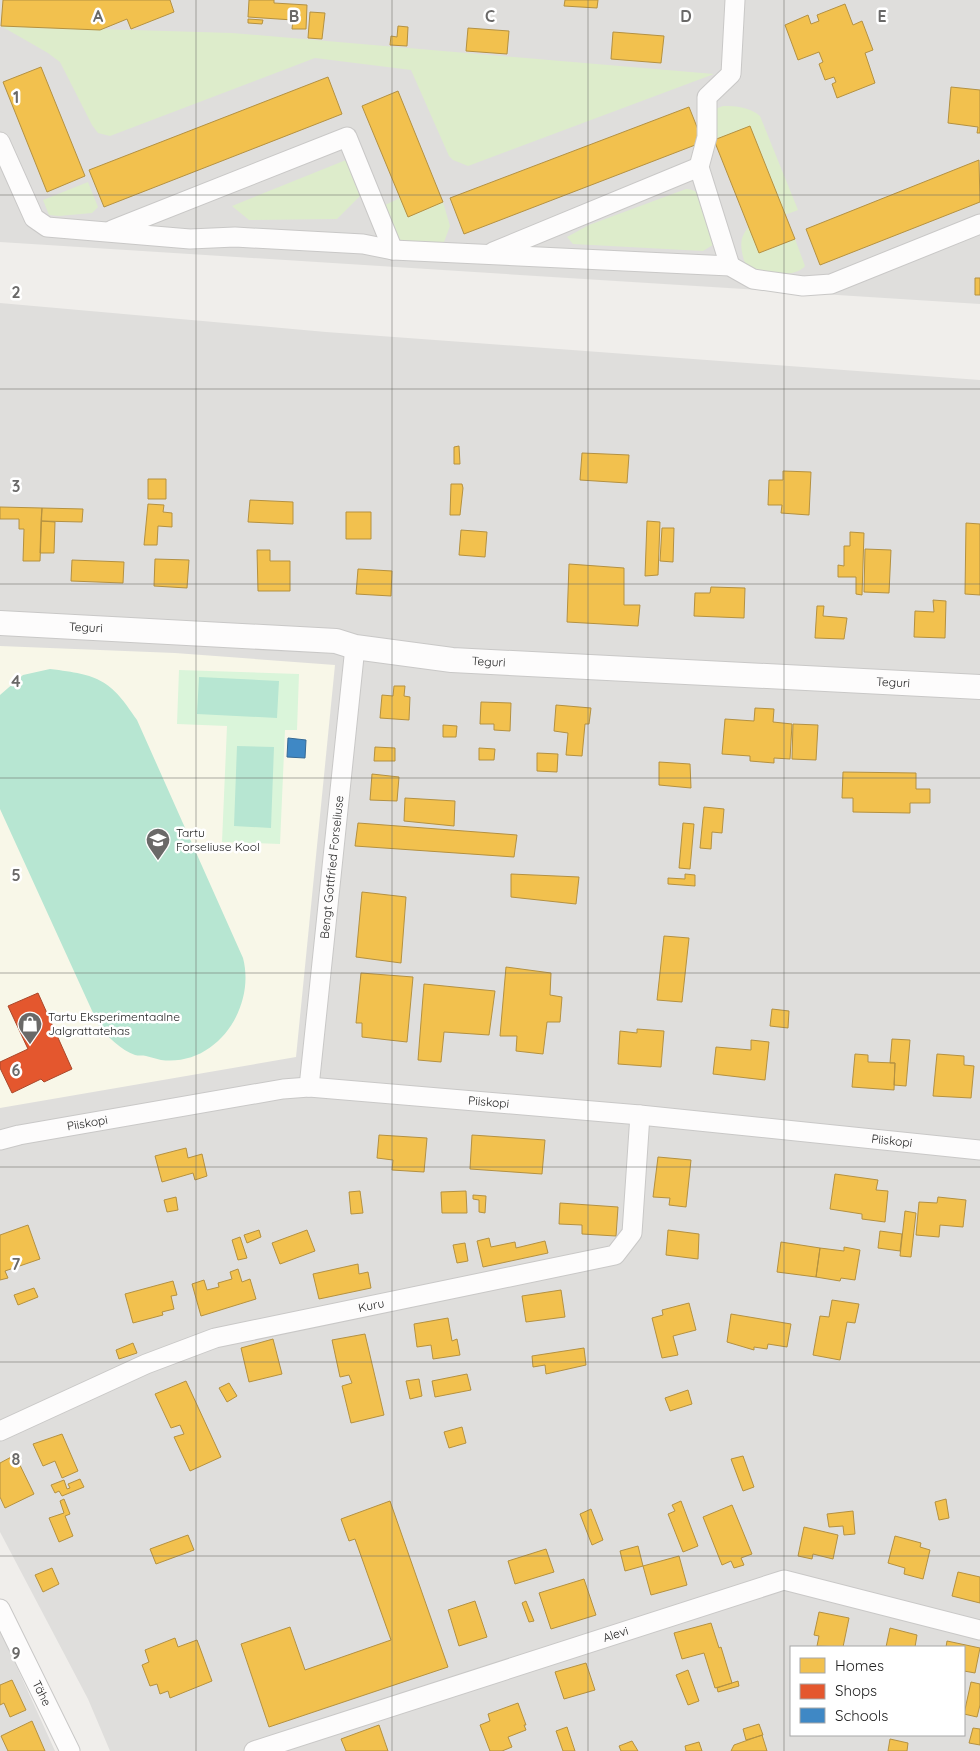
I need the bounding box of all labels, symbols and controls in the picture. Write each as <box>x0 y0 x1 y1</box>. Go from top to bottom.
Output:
text: A <box>93 6 104 26</box>
text: B <box>289 6 299 26</box>
text: C <box>485 6 495 26</box>
text: D <box>680 6 692 26</box>
text: E <box>877 6 887 26</box>
text: 1 <box>13 87 19 107</box>
text: 2 <box>11 282 21 302</box>
text: 3 <box>12 476 20 496</box>
street label: Teguri <box>69 619 103 635</box>
street label: Teguri <box>471 653 506 670</box>
text: 4 <box>11 671 21 691</box>
street label: Teguri <box>876 674 911 690</box>
street label: Bengt Gottfried Forseliuse <box>317 794 346 940</box>
place label: Tartu Forseliuse Kool <box>176 825 260 854</box>
school or university icon: Tartu Forseliuse Kool <box>145 827 171 861</box>
text: 5 <box>11 865 21 885</box>
place label: Tartu Eksperimentaalne Jalgrattatehas <box>48 1009 180 1038</box>
shop icon: Tartu Eksperimentaalne Jalgrattatehas <box>17 1011 43 1045</box>
text: 6 <box>12 1060 21 1080</box>
street label: Piiskopi <box>468 1092 510 1111</box>
street label: Piiskopi <box>66 1112 109 1134</box>
street label: Piiskopi <box>871 1131 913 1150</box>
text: 7 <box>12 1254 21 1274</box>
street label: Kuru <box>357 1295 386 1315</box>
text: 8 <box>12 1449 21 1469</box>
street label: Alevi <box>601 1623 630 1645</box>
text: 9 <box>11 1643 21 1663</box>
legend <box>790 1646 965 1736</box>
text: Homes <box>835 1656 884 1675</box>
street label: Tähe <box>29 1678 55 1709</box>
text: Shops <box>835 1681 877 1700</box>
text: Schools <box>835 1706 888 1725</box>

